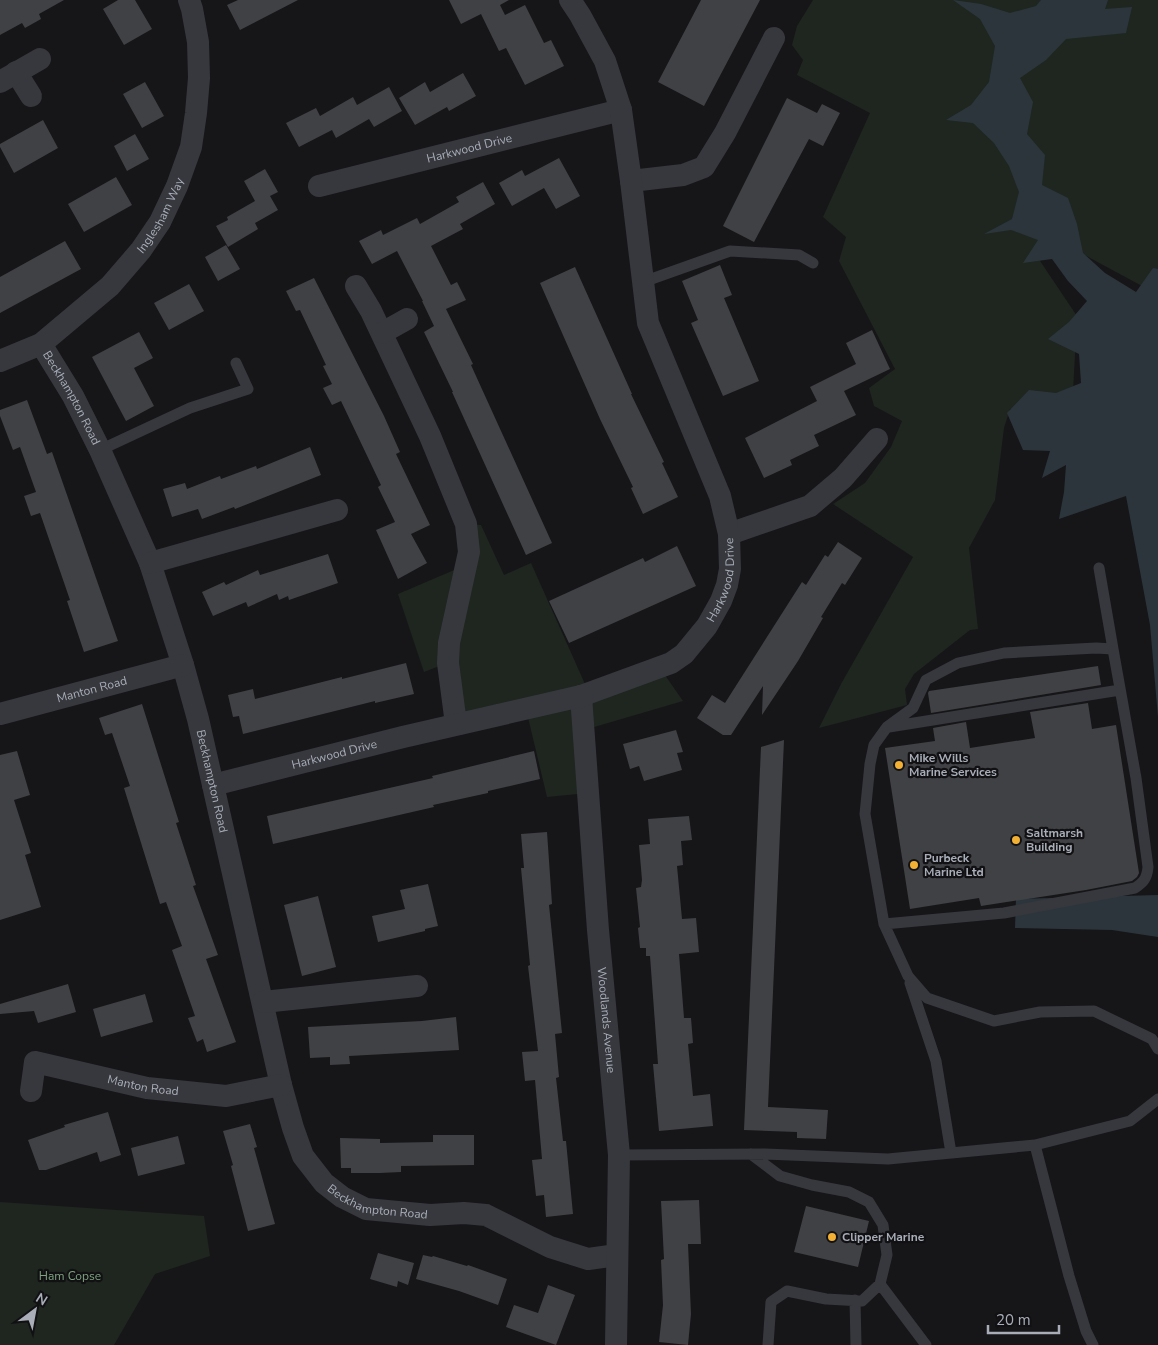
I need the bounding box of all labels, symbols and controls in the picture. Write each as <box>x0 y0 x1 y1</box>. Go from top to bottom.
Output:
street label: Harkwood Drive <box>425 130 514 167</box>
street label: Inglesham Way <box>134 175 188 257</box>
street label: Beckhampton Road <box>39 348 104 447</box>
street label: Harkwood Drive <box>703 538 738 625</box>
street label: Manton Road <box>55 672 129 706</box>
street label: Beckhampton Road <box>193 728 232 834</box>
street label: Harkwood Drive <box>290 736 379 773</box>
place label: Mike Wills Marine Services <box>909 750 997 780</box>
marker: Mike Wills Marine Services <box>893 759 905 771</box>
place label: Saltmarsh Building <box>1026 825 1083 855</box>
marker: Saltmarsh Building <box>1010 834 1022 846</box>
place label: Purbeck Marine Ltd <box>924 850 984 880</box>
marker: Purbeck Marine Ltd <box>908 859 920 871</box>
street label: Woodlands Avenue <box>593 966 619 1074</box>
street label: Manton Road <box>106 1071 179 1099</box>
street label: Beckhampton Road <box>324 1181 428 1223</box>
place label: Clipper Marine <box>842 1229 925 1245</box>
marker: Clipper Marine <box>826 1231 838 1243</box>
park label: Ham Copse <box>39 1268 101 1284</box>
north arrow <box>10 1285 60 1335</box>
text: N <box>32 1289 51 1310</box>
scale bar <box>988 1302 1059 1334</box>
text: 20 m <box>996 1310 1031 1330</box>

